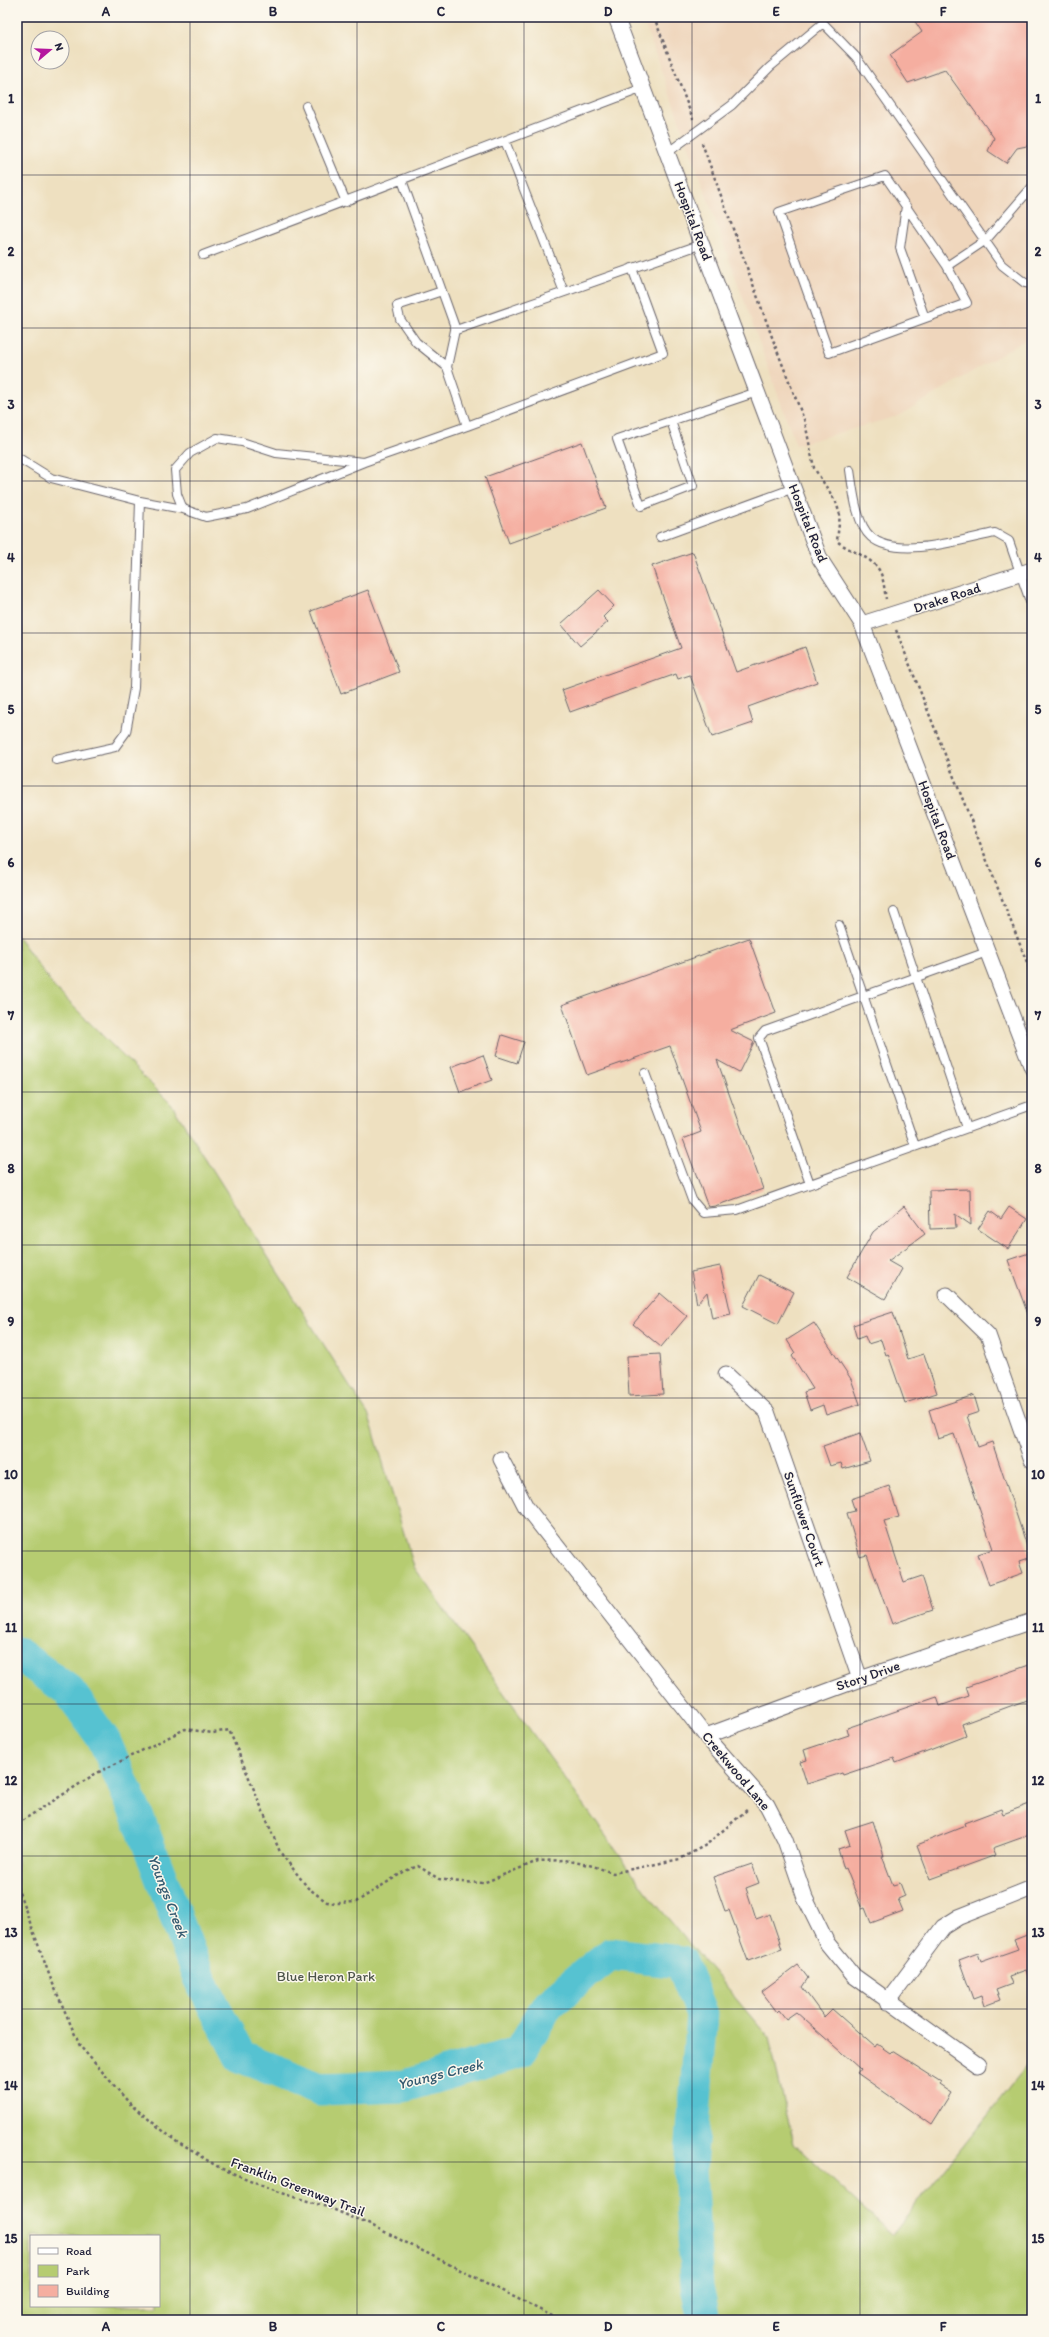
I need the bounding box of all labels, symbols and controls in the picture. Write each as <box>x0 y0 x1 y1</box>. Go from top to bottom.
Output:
text: A <box>101 4 111 19</box>
text: B <box>269 4 278 19</box>
text: C <box>437 4 446 19</box>
text: D <box>604 4 613 19</box>
text: E <box>772 4 780 19</box>
text: F <box>940 4 947 19</box>
north arrow <box>30 30 70 70</box>
text: N <box>52 41 66 53</box>
text: 1 <box>8 91 14 106</box>
text: 1 <box>1035 91 1041 106</box>
street label: Hospital Road <box>670 179 716 263</box>
text: 2 <box>8 244 15 259</box>
text: 2 <box>1035 244 1042 259</box>
text: 3 <box>7 397 15 412</box>
text: 3 <box>1034 397 1042 412</box>
street label: Hospital Road <box>785 481 832 565</box>
text: 4 <box>7 550 15 565</box>
text: 4 <box>1034 550 1042 565</box>
street label: Drake Road <box>911 579 983 617</box>
text: 5 <box>8 702 15 717</box>
text: 5 <box>1035 702 1042 717</box>
street label: Hospital Road <box>914 778 960 862</box>
text: 6 <box>8 855 15 870</box>
text: 6 <box>1035 855 1042 870</box>
text: 7 <box>7 1008 15 1023</box>
text: 7 <box>1034 1008 1042 1023</box>
text: 8 <box>7 1161 15 1176</box>
text: 8 <box>1034 1161 1042 1176</box>
text: 9 <box>8 1314 15 1329</box>
text: 9 <box>1035 1314 1042 1329</box>
text: 10 <box>4 1467 18 1482</box>
text: 10 <box>1031 1467 1045 1482</box>
street label: Sunflower Court <box>780 1469 828 1569</box>
text: 11 <box>5 1620 17 1635</box>
text: 11 <box>1032 1620 1044 1635</box>
street label: Story Drive <box>834 1657 902 1695</box>
street label: Creekwood Lane <box>698 1728 774 1814</box>
text: 12 <box>5 1773 18 1788</box>
text: 12 <box>1032 1773 1045 1788</box>
water label: Youngs Creek <box>144 1852 192 1941</box>
text: 13 <box>4 1925 18 1940</box>
text: 13 <box>1031 1925 1045 1940</box>
park label: Blue Heron Park <box>277 1968 375 1985</box>
water label: Youngs Creek <box>396 2054 486 2093</box>
text: 14 <box>4 2078 18 2093</box>
text: 14 <box>1031 2078 1045 2093</box>
street label: Franklin Greenway Trail <box>228 2153 368 2221</box>
text: 15 <box>5 2231 18 2246</box>
text: 15 <box>1032 2231 1045 2246</box>
legend <box>30 2235 160 2307</box>
text: Road <box>66 2244 92 2258</box>
text: Park <box>66 2264 90 2278</box>
text: Building <box>66 2284 110 2298</box>
text: A <box>101 2319 111 2334</box>
text: B <box>269 2319 278 2334</box>
text: C <box>437 2319 446 2334</box>
text: D <box>604 2319 613 2334</box>
text: E <box>772 2319 780 2334</box>
text: F <box>940 2319 947 2334</box>

